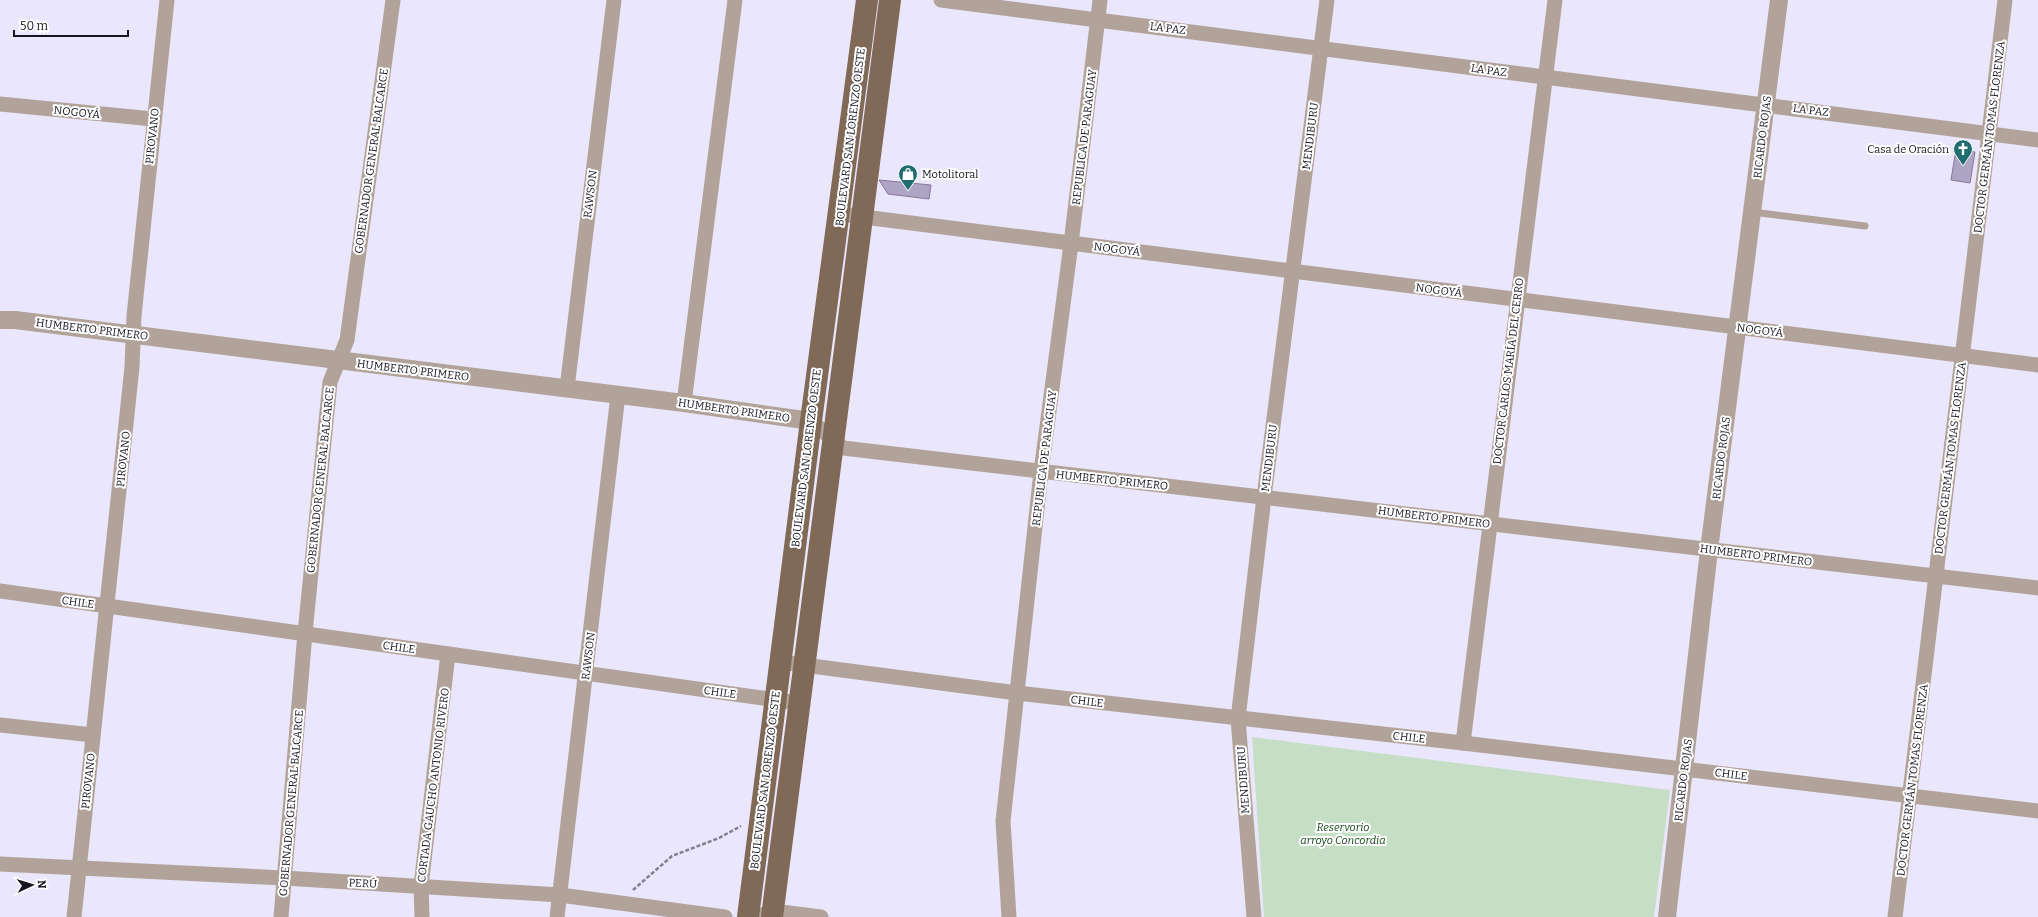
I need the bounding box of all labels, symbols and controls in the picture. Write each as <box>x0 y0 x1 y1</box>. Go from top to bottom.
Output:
scale bar <box>14 12 128 38</box>
text: 50 m <box>20 19 49 33</box>
street label: LA PAZ <box>1149 20 1187 37</box>
street label: DOCTOR GERMÁN TOMAS FLORENZA <box>1970 40 2008 234</box>
street label: BOULEVARD SAN LORENZO OESTE <box>833 47 868 227</box>
street label: LA PAZ <box>1470 62 1508 79</box>
street label: GOBERNADOR GENERAL BALCARCE <box>352 68 391 254</box>
street label: REPUBLICA DE PARAGUAY <box>1070 68 1099 206</box>
street label: RICARDO ROJAS <box>1751 95 1774 179</box>
street label: MENDIBURU <box>1300 102 1321 170</box>
street label: LA PAZ <box>1792 102 1830 119</box>
street label: NOGOYÁ <box>53 103 101 121</box>
street label: PIROVANO <box>143 108 162 165</box>
church icon: Casa de Oración <box>1952 138 1974 166</box>
place label: Casa de Oración <box>1867 143 1949 156</box>
shop icon: Motolitoral <box>897 163 919 191</box>
place label: Motolitoral <box>922 168 978 181</box>
street label: RAWSON <box>581 169 600 219</box>
street label: NOGOYÁ <box>1093 239 1141 259</box>
street label: DOCTOR CARLOS MARÍA DEL CERRO <box>1490 277 1526 465</box>
street label: NOGOYÁ <box>1415 280 1463 300</box>
street label: HUMBERTO PRIMERO <box>35 316 149 343</box>
street label: NOGOYÁ <box>1736 320 1784 340</box>
street label: HUMBERTO PRIMERO <box>356 357 470 384</box>
street label: DOCTOR GERMÁN TOMAS FLORENZA <box>1931 361 1969 555</box>
street label: BOULEVARD SAN LORENZO OESTE <box>789 368 824 548</box>
street label: GOBERNADOR GENERAL BALCARCE <box>304 386 337 574</box>
street label: REPUBLICA DE PARAGUAY <box>1030 389 1059 527</box>
street label: HUMBERTO PRIMERO <box>677 396 791 425</box>
street label: RICARDO ROJAS <box>1710 416 1733 500</box>
street label: MENDIBURU <box>1259 424 1280 492</box>
street label: PIROVANO <box>114 431 133 488</box>
street label: HUMBERTO PRIMERO <box>1055 468 1169 493</box>
street label: HUMBERTO PRIMERO <box>1377 504 1491 531</box>
street label: HUMBERTO PRIMERO <box>1699 542 1813 569</box>
street label: CHILE <box>61 594 95 611</box>
street label: RAWSON <box>579 631 598 681</box>
street label: CHILE <box>382 639 416 656</box>
street label: DOCTOR GERMÁN TOMAS FLORENZA <box>1893 683 1931 877</box>
street label: CHILE <box>703 684 737 701</box>
street label: CORTADA GAUCHO ANTONIO RIVERO <box>415 687 452 883</box>
street label: BOULEVARD SAN LORENZO OESTE <box>748 690 783 870</box>
street label: CHILE <box>1070 693 1104 710</box>
street label: GOBERNADOR GENERAL BALCARCE <box>277 709 306 897</box>
street label: CHILE <box>1392 729 1426 746</box>
street label: RICARDO ROJAS <box>1672 738 1695 822</box>
street label: MENDIBURU <box>1235 746 1252 814</box>
street label: PIROVANO <box>79 753 98 810</box>
street label: CHILE <box>1714 766 1748 783</box>
park label: Reservorio arroyo Concordia <box>1300 821 1386 847</box>
north arrow <box>12 865 52 905</box>
street label: PERÚ <box>348 875 378 891</box>
text: N <box>35 880 48 890</box>

